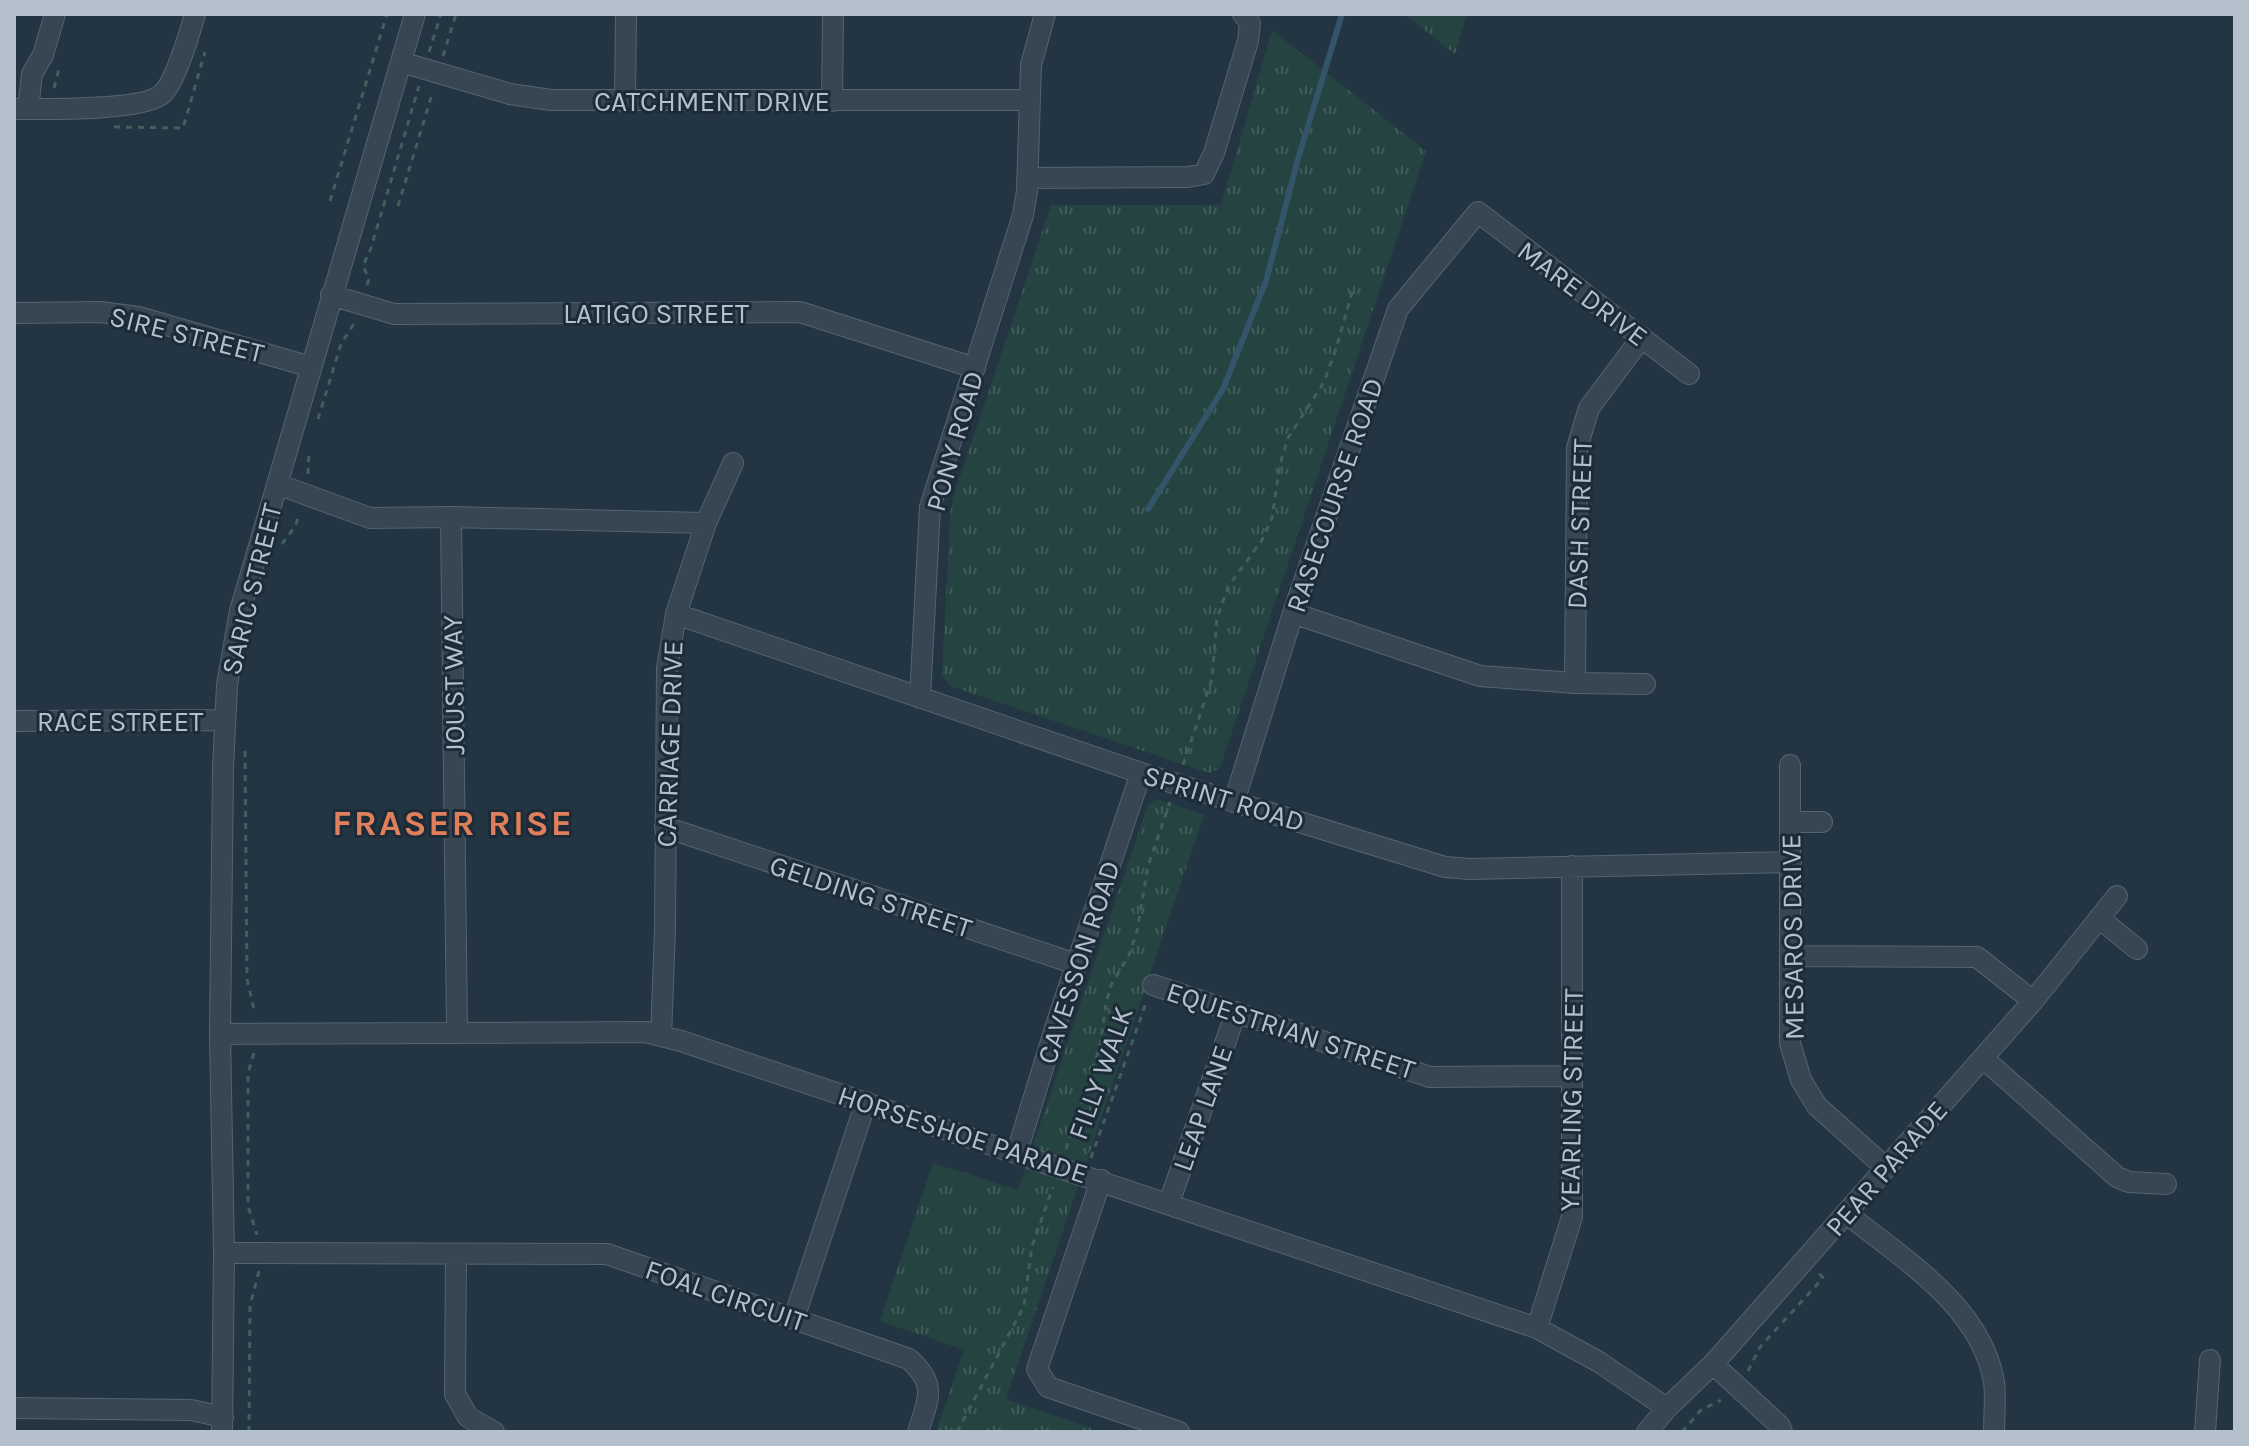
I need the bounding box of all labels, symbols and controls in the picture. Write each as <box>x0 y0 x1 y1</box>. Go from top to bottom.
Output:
street label: CATCHMENT DRIVE <box>594 85 830 118</box>
street label: MARE DRIVE <box>1511 234 1654 353</box>
street label: LATIGO STREET <box>563 297 749 330</box>
street label: SIRE STREET <box>106 299 267 370</box>
street label: PONY ROAD <box>919 367 990 515</box>
street label: RASECOURSE ROAD <box>1279 374 1390 617</box>
street label: DASH STREET <box>1560 438 1599 610</box>
street label: SARIC STREET <box>214 500 289 678</box>
street label: JOUST WAY <box>436 614 471 755</box>
street label: CARRIAGE DRIVE <box>649 640 690 848</box>
street label: RACE STREET <box>37 705 203 738</box>
street label: SPRINT ROAD <box>1139 758 1309 839</box>
district label: FRASER RISE <box>332 802 574 844</box>
street label: MESAROS DRIVE <box>1774 834 1811 1040</box>
street label: GELDING STREET <box>766 848 976 945</box>
street label: CAVESSON ROAD <box>1030 856 1127 1068</box>
street label: EQUESTRIAN STREET <box>1162 975 1419 1086</box>
street label: YEARLING STREET <box>1553 988 1590 1212</box>
street label: FILLY WALK <box>1061 1002 1140 1144</box>
street label: LEAP LANE <box>1166 1041 1239 1176</box>
street label: HORSESHOE PARADE <box>834 1079 1092 1190</box>
street label: PEAR PARADE <box>1818 1094 1954 1243</box>
street label: FOAL CIRCUIT <box>641 1253 811 1338</box>

